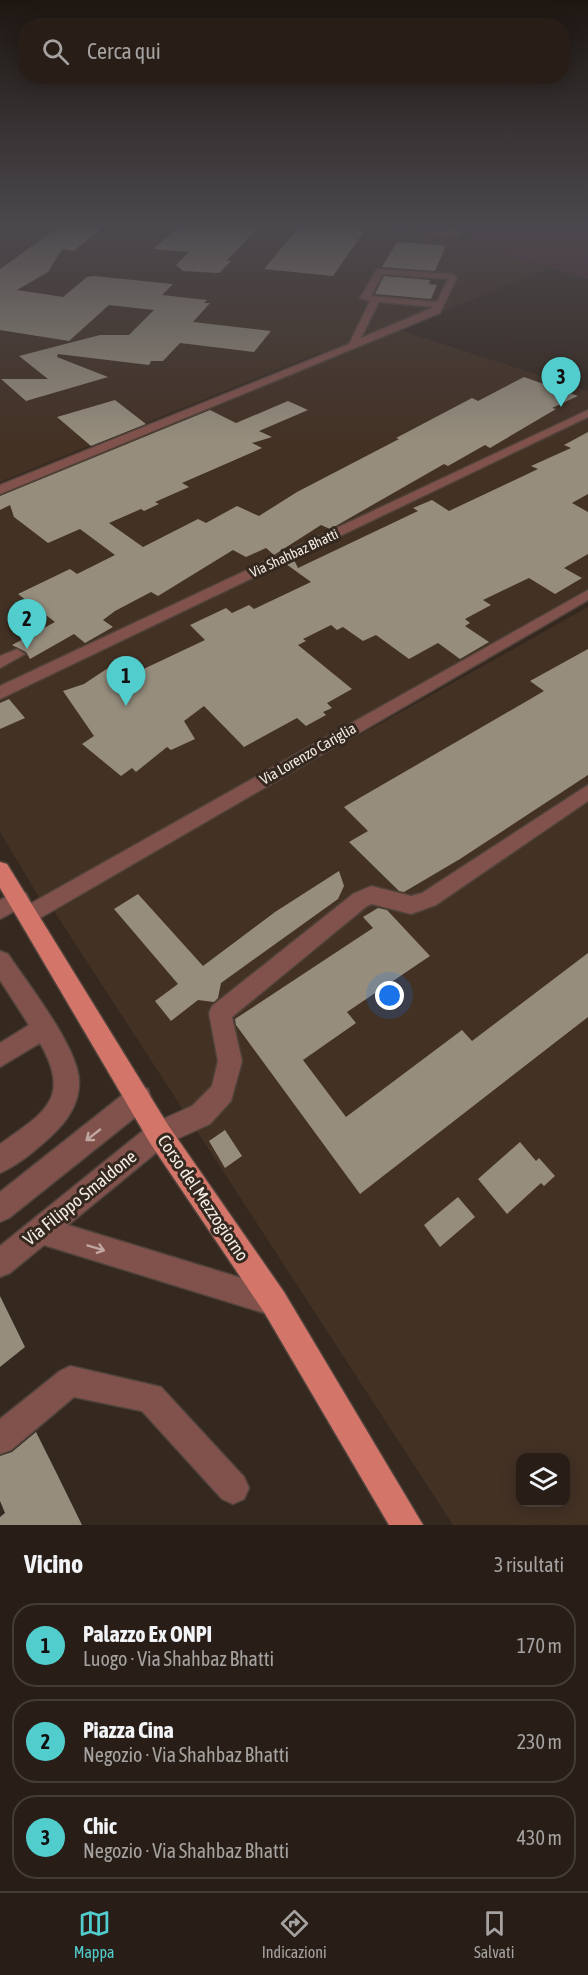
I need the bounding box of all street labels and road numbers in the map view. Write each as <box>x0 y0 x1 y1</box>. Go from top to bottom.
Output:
street label: Via Shahbaz Bhatti <box>247 526 341 580</box>
street label: Via Lorenzo Cariglia <box>257 719 359 788</box>
street label: Corso del Mezzogiorno <box>153 1131 253 1265</box>
street label: Via Filippo Smaldone <box>19 1146 140 1250</box>

